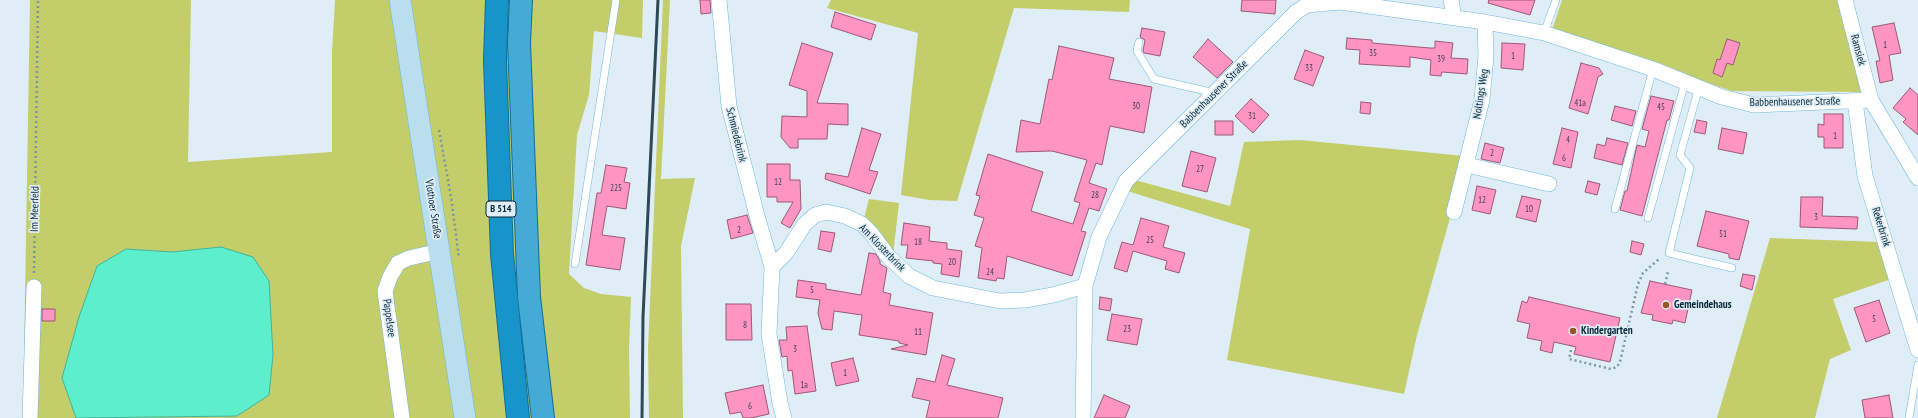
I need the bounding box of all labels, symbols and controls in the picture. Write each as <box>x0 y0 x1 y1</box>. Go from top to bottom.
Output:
street label: Ramsiek <box>1848 33 1868 67</box>
house number: 1 <box>1883 40 1887 50</box>
house number: 35 <box>1369 48 1377 58</box>
house number: 1 <box>1511 51 1515 61</box>
house number: 39 <box>1437 54 1445 64</box>
street label: Babbenhausener Straße <box>1177 57 1251 131</box>
house number: 33 <box>1305 63 1313 73</box>
street label: Noltings Weg <box>1471 68 1491 120</box>
street label: Babbenhausener Straße <box>1750 95 1840 109</box>
house number: 41a <box>1574 98 1586 108</box>
house number: 30 <box>1132 101 1140 111</box>
house number: 45 <box>1657 102 1665 112</box>
street label: Schmiedebrink <box>723 106 749 164</box>
house number: 31 <box>1248 111 1256 121</box>
house number: 1 <box>1833 131 1837 141</box>
house number: 4 <box>1566 135 1570 145</box>
house number: 2 <box>1490 148 1494 158</box>
house number: 6 <box>1562 153 1566 163</box>
house number: 27 <box>1196 164 1204 174</box>
house number: 12 <box>774 177 782 187</box>
street label: Vlothoer Straße <box>422 178 444 240</box>
house number: 225 <box>610 183 622 193</box>
street label: Im Meerfeld <box>28 186 42 232</box>
house number: 28 <box>1091 190 1099 200</box>
house number: 12 <box>1478 195 1486 205</box>
road number: B 514 <box>486 201 516 217</box>
house number: 10 <box>1525 204 1533 214</box>
street label: Rekerbrink <box>1869 206 1893 248</box>
house number: 3 <box>1814 212 1818 222</box>
street label: Am Klosterbrink <box>856 222 908 274</box>
house number: 2 <box>737 225 741 235</box>
house number: 51 <box>1719 229 1727 239</box>
house number: 25 <box>1146 235 1154 245</box>
house number: 18 <box>914 237 922 247</box>
house number: 20 <box>948 257 956 267</box>
house number: 24 <box>986 267 994 277</box>
house number: 5 <box>810 285 814 295</box>
street label: Pappelsee <box>380 298 398 338</box>
place label: Gemeindehaus <box>1674 298 1731 312</box>
marker: Gemeindehaus <box>1661 300 1671 310</box>
house number: 5 <box>1872 314 1876 324</box>
house number: 8 <box>743 320 747 330</box>
house number: 23 <box>1123 324 1131 334</box>
place label: Kindergarten <box>1581 324 1633 338</box>
marker: Kindergarten <box>1568 326 1578 336</box>
house number: 11 <box>914 327 922 337</box>
house number: 3 <box>793 344 797 354</box>
house number: 1 <box>843 368 847 378</box>
house number: 1a <box>800 380 808 390</box>
house number: 6 <box>748 401 752 411</box>

